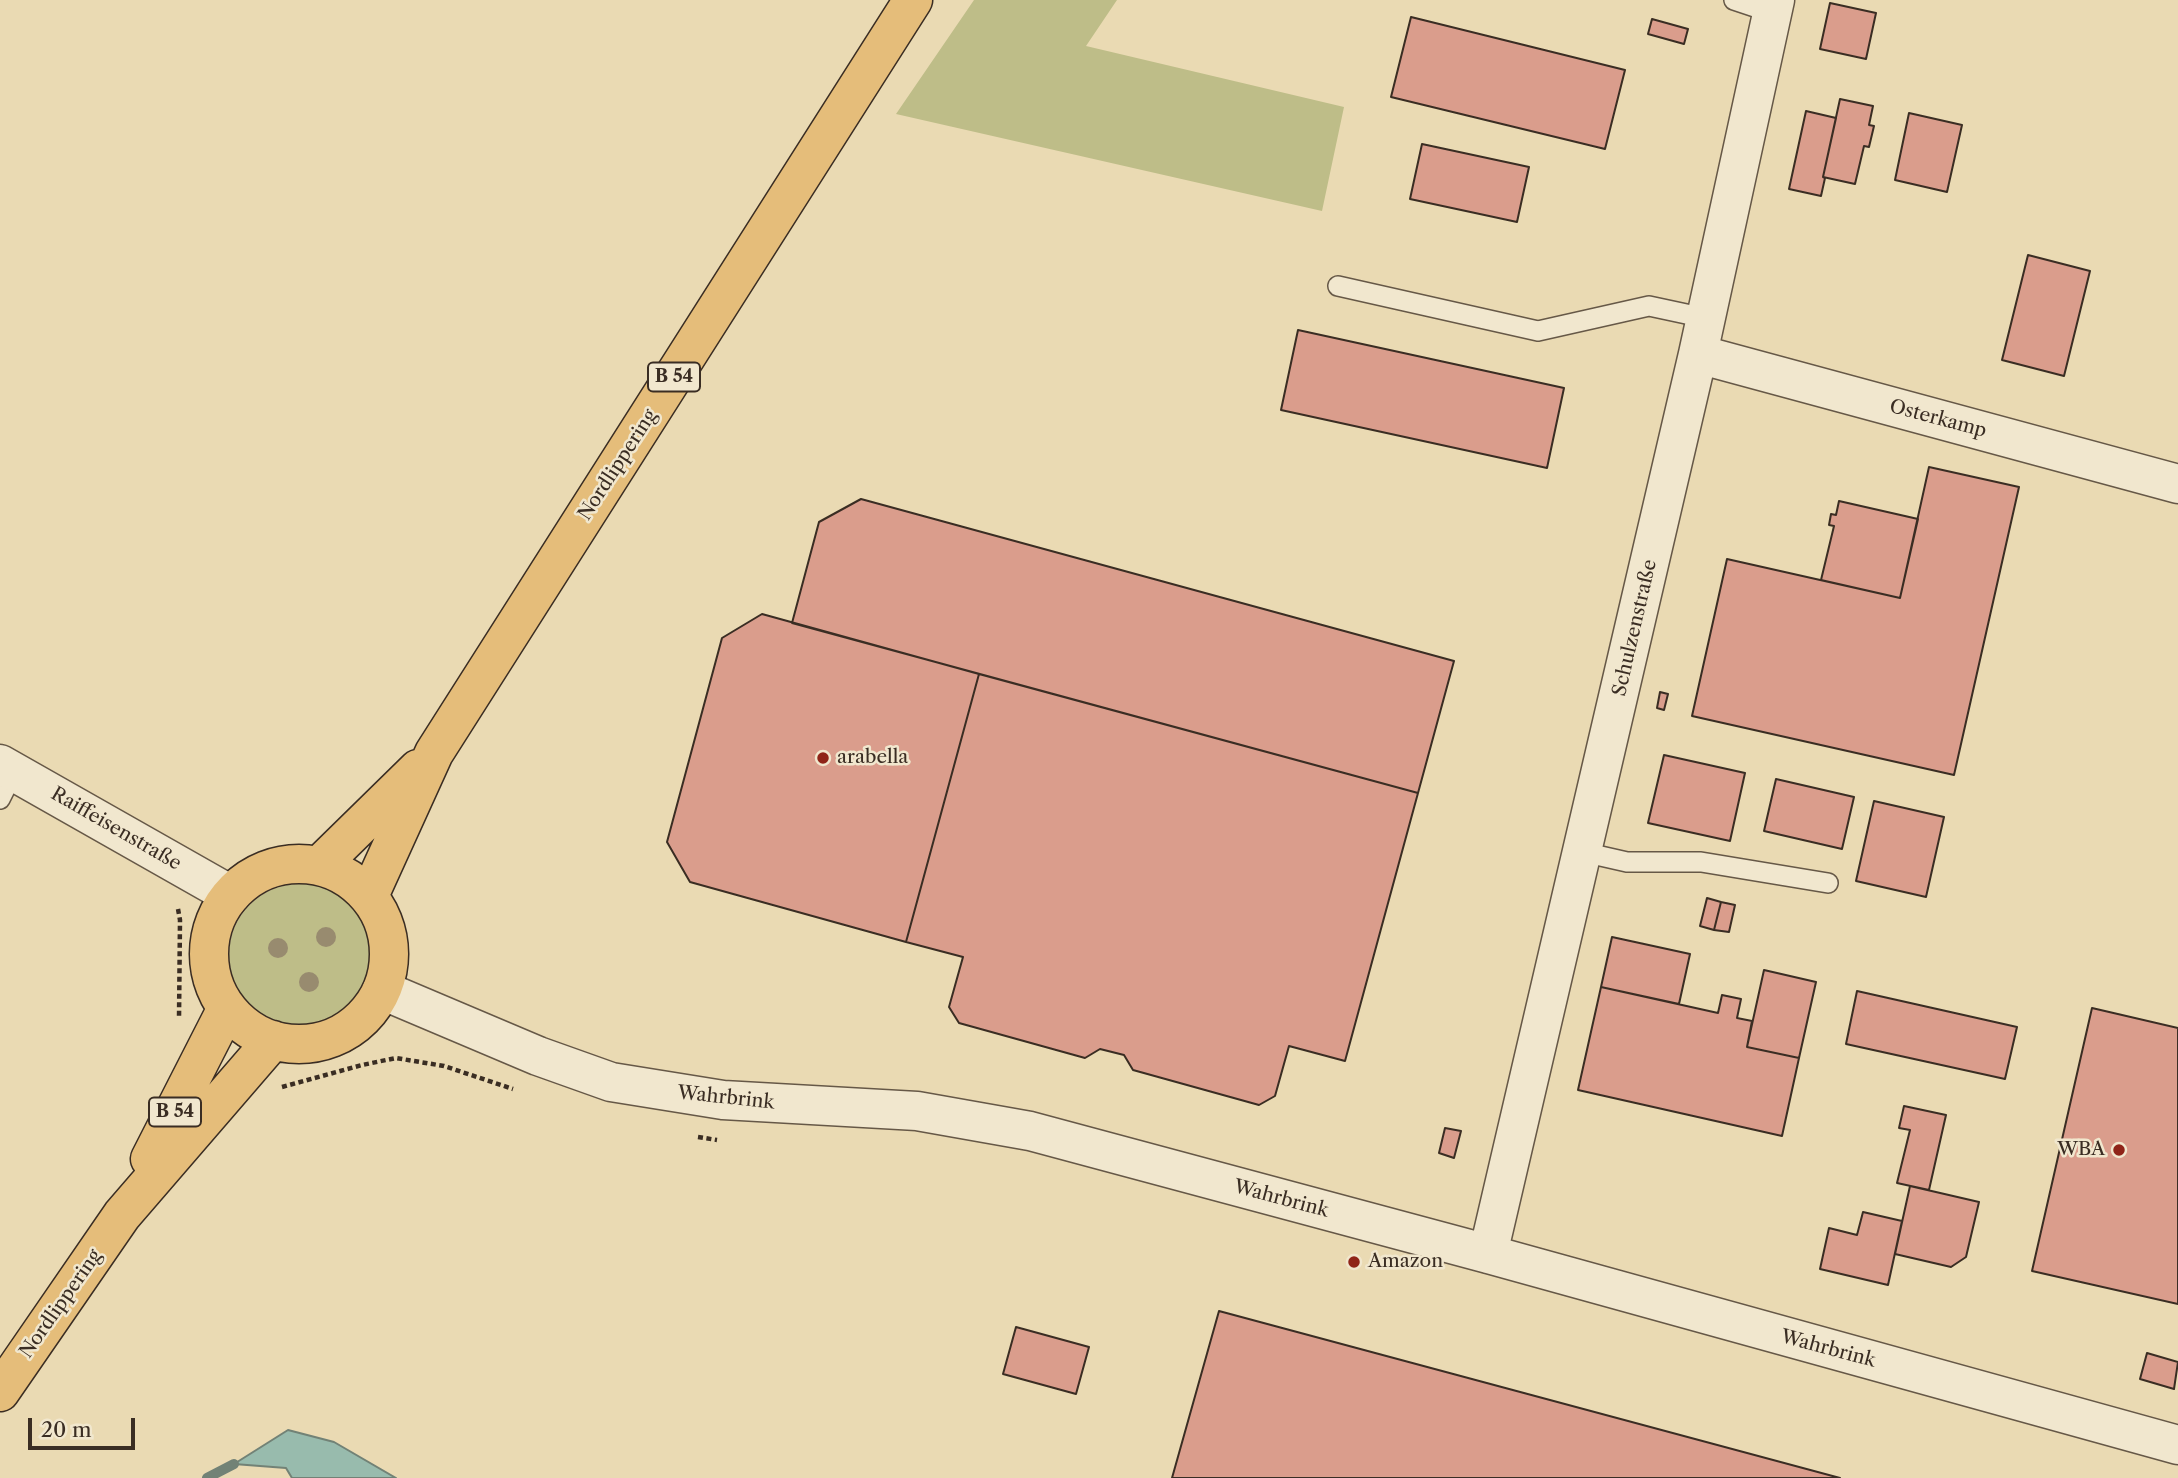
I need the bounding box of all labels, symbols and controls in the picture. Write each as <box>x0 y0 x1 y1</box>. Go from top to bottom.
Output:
road number: B 54 <box>648 362 700 391</box>
street label: Osterkamp <box>1887 395 1989 443</box>
street label: Nordlippering <box>574 405 662 525</box>
street label: Schulzenstraße <box>1608 557 1662 699</box>
place label: arabella <box>837 747 908 769</box>
marker: arabella <box>815 750 831 766</box>
street label: Raiffeisenstraße <box>47 783 185 875</box>
street label: Wahrbrink <box>676 1082 776 1114</box>
road number: B 54 <box>149 1098 201 1126</box>
place label: WBA <box>2057 1139 2105 1161</box>
marker: WBA <box>2111 1142 2127 1158</box>
street label: Wahrbrink <box>1231 1175 1331 1223</box>
street label: Nordlippering <box>15 1245 107 1363</box>
place label: Amazon <box>1368 1251 1443 1273</box>
marker: Amazon <box>1346 1254 1362 1270</box>
street label: Wahrbrink <box>1778 1325 1878 1373</box>
scale bar <box>32 1404 138 1448</box>
text: 20 m <box>41 1417 92 1442</box>

